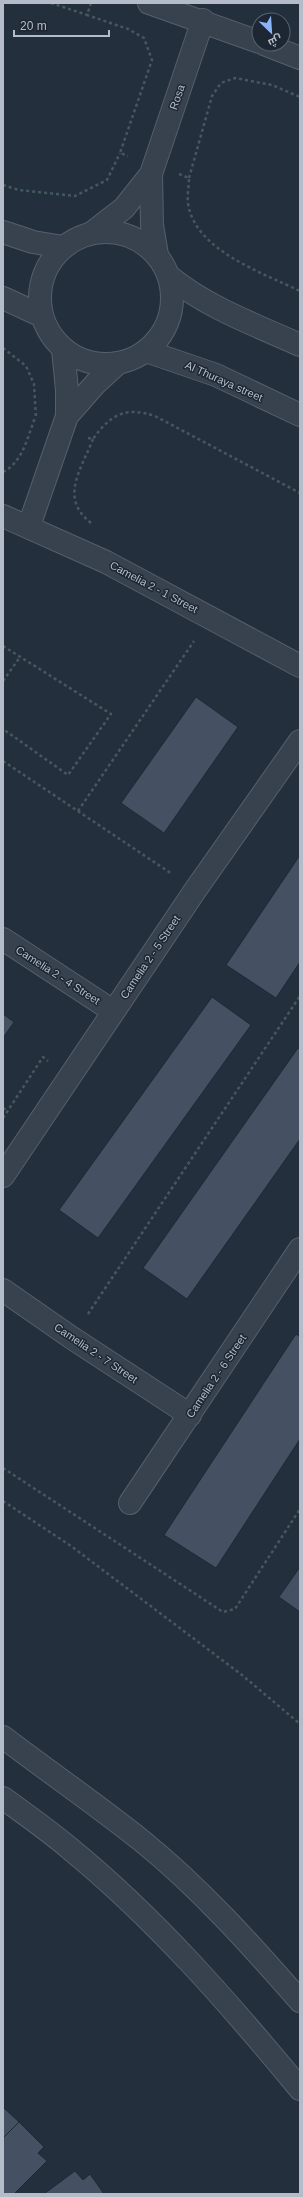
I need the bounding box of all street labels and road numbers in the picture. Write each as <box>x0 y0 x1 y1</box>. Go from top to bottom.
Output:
street label: Rosa <box>167 82 187 111</box>
street label: Al Thuraya street <box>183 359 265 403</box>
street label: Camelia 2 - 1 Street <box>108 559 200 615</box>
street label: Camelia 2 - 5 Street <box>118 913 182 1001</box>
street label: Camelia 2 - 4 Street <box>14 943 102 1007</box>
street label: Camelia 2 - 7 Street <box>52 1321 140 1385</box>
street label: Camelia 2 - 6 Street <box>184 1332 248 1420</box>

